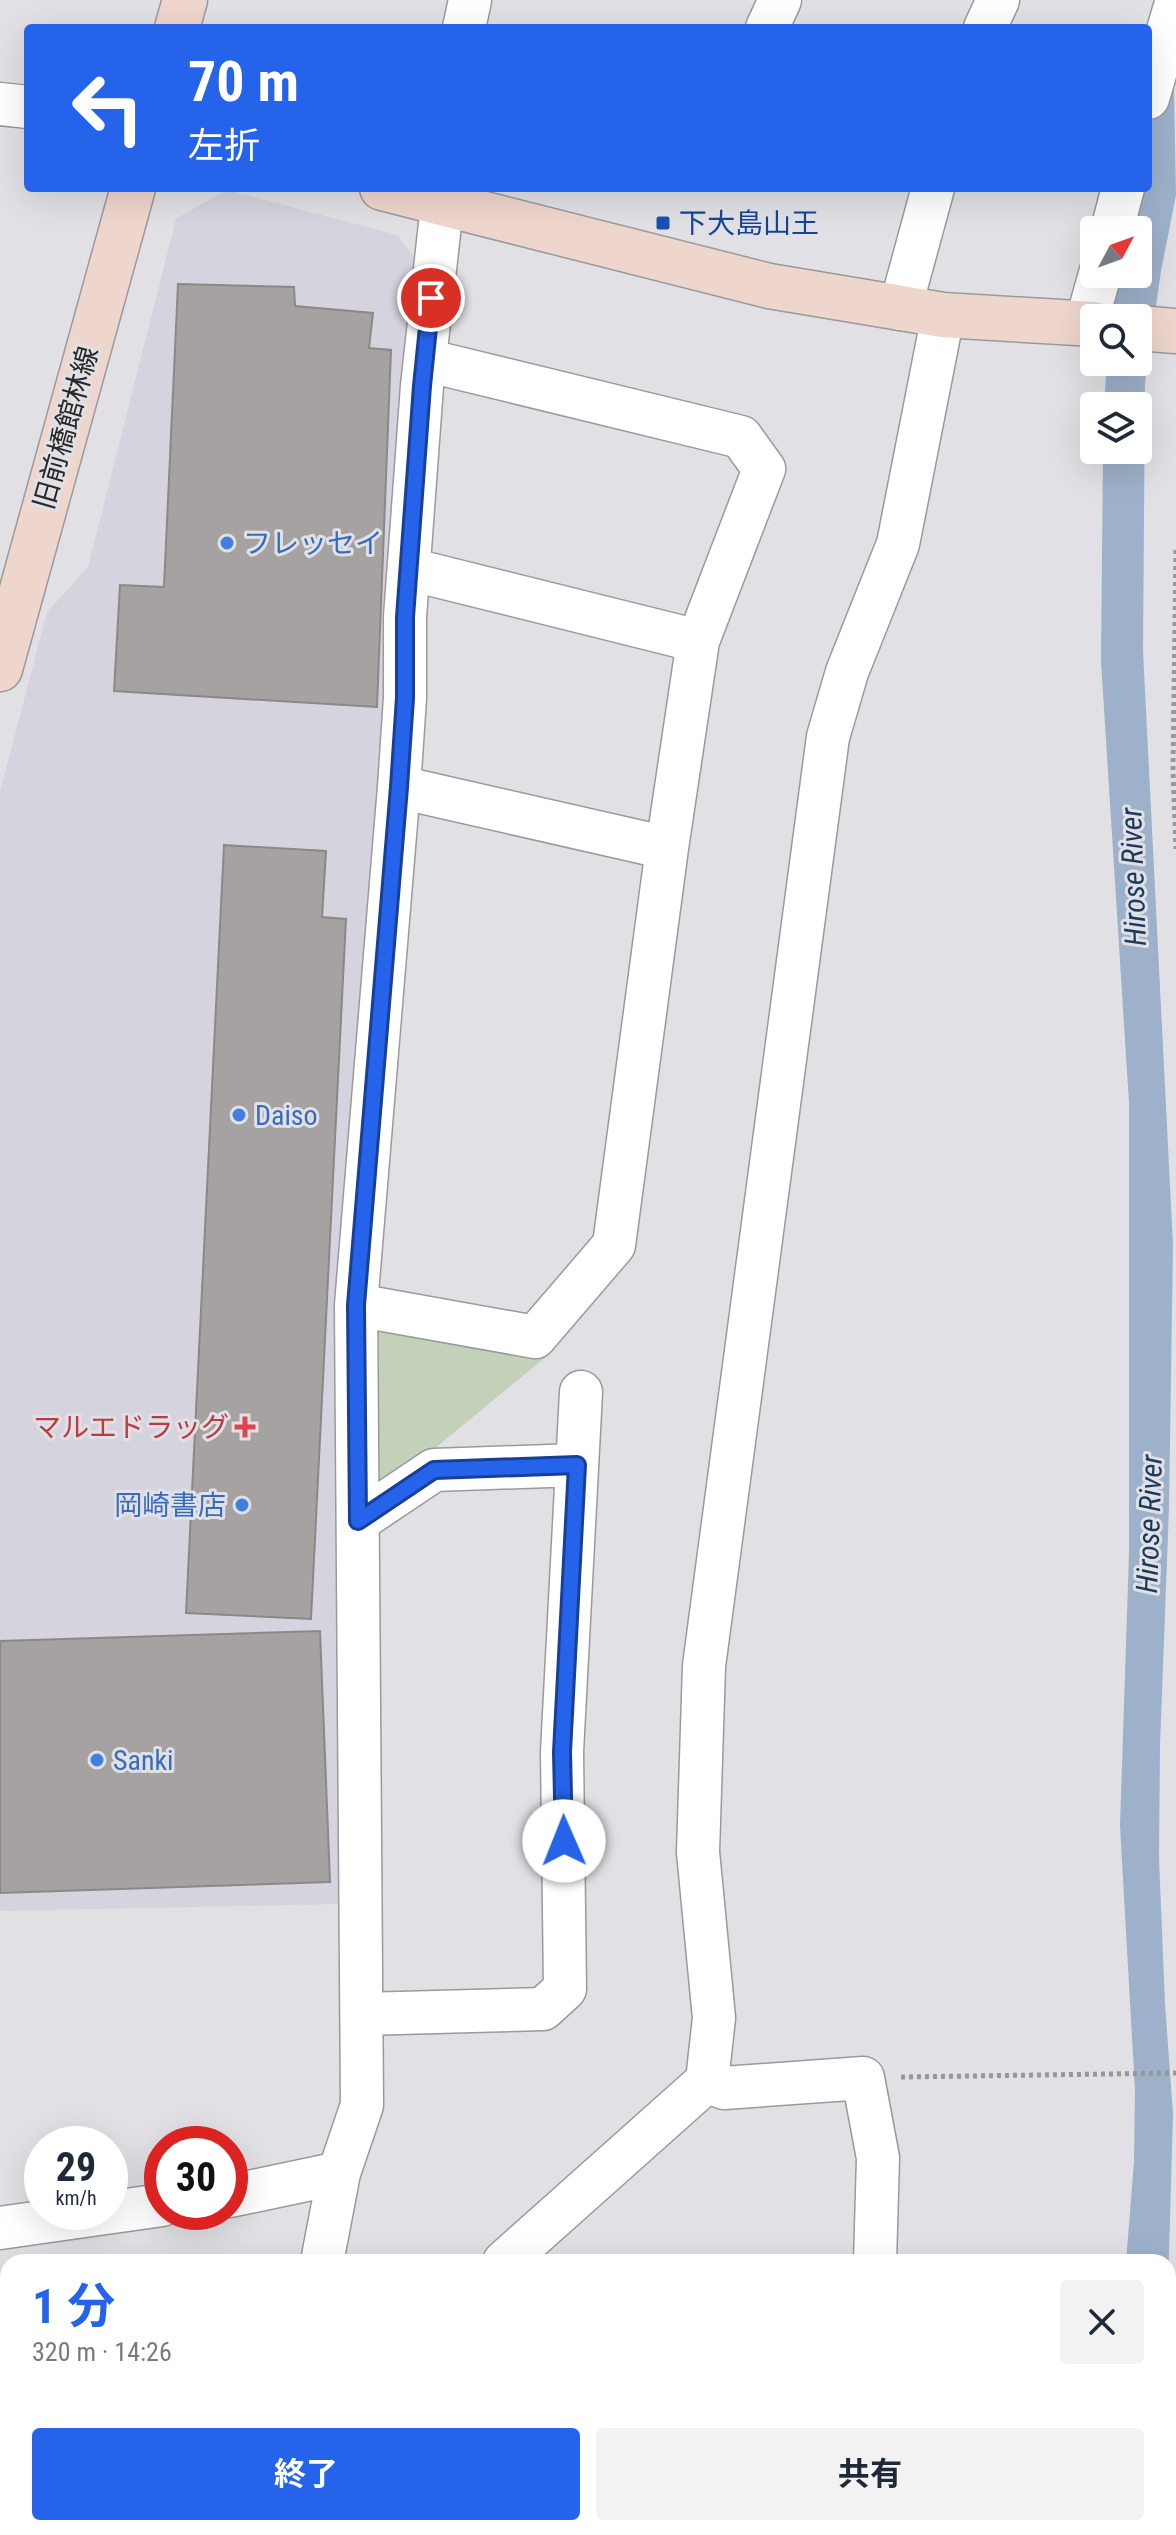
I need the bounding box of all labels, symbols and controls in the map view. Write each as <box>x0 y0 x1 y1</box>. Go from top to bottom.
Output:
text: 70 m <box>188 49 299 115</box>
icon: left <box>56 56 160 160</box>
text: 左折 <box>188 125 260 167</box>
place label: 下大島山王 <box>679 207 819 240</box>
marker: 下大島山王 <box>654 214 672 232</box>
north arrow <box>1080 216 1152 288</box>
map controls <box>1080 216 1152 464</box>
pin <box>397 264 465 332</box>
icon: arrive <box>409 276 453 320</box>
button: search <box>1080 304 1152 376</box>
street label: 旧前橋館林線 <box>27 343 105 513</box>
button: layers <box>1080 392 1152 464</box>
place label: フレッセイ <box>243 527 383 560</box>
marker: フレッセイ <box>218 534 236 552</box>
water label: Hirose River <box>1113 806 1153 947</box>
place label: Daiso <box>255 1099 318 1132</box>
marker: Daiso <box>230 1106 248 1124</box>
place label: マルエドラッグ <box>33 1411 229 1444</box>
marker: マルエドラッグ <box>236 1418 254 1436</box>
water label: Hirose River <box>1129 1453 1169 1594</box>
place label: 岡崎書店 <box>114 1489 226 1522</box>
marker: 岡崎書店 <box>233 1496 251 1514</box>
place label: Sanki <box>113 1744 174 1777</box>
marker: Sanki <box>88 1751 106 1769</box>
position arrow <box>522 1799 606 1883</box>
speed limit sign: 30 <box>144 2126 248 2230</box>
text: 29 <box>56 2144 96 2191</box>
text: km/h <box>55 2186 97 2210</box>
text: 1 分 <box>32 2278 115 2335</box>
button: close <box>1060 2280 1144 2364</box>
text: 320 m · 14:26 <box>32 2337 172 2367</box>
button: 終了 <box>32 2428 580 2520</box>
button: 共有 <box>596 2428 1144 2520</box>

